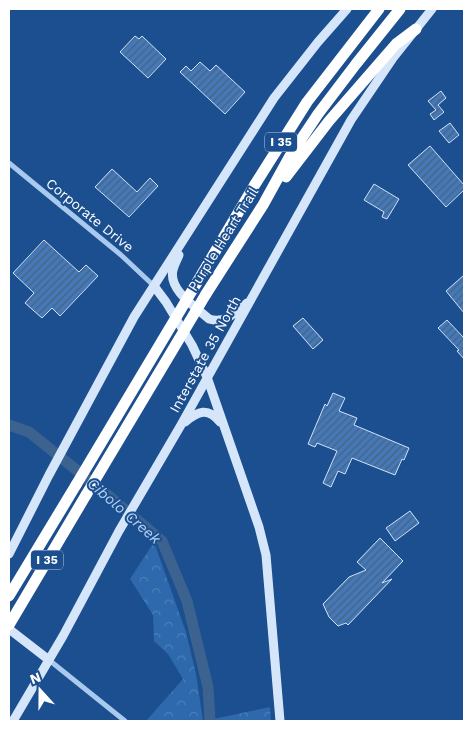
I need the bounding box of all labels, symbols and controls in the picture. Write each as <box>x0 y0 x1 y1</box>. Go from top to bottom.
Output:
road number: I 35 <box>265 132 297 152</box>
street label: Corporate Drive <box>43 175 137 255</box>
street label: Purple Heart Trail <box>185 184 262 294</box>
street label: Interstate 35 North <box>166 293 244 415</box>
water label: Cibolo Creek <box>84 474 165 548</box>
road number: I 35 <box>31 550 63 570</box>
north arrow <box>15 665 65 715</box>
text: N <box>28 669 43 687</box>

